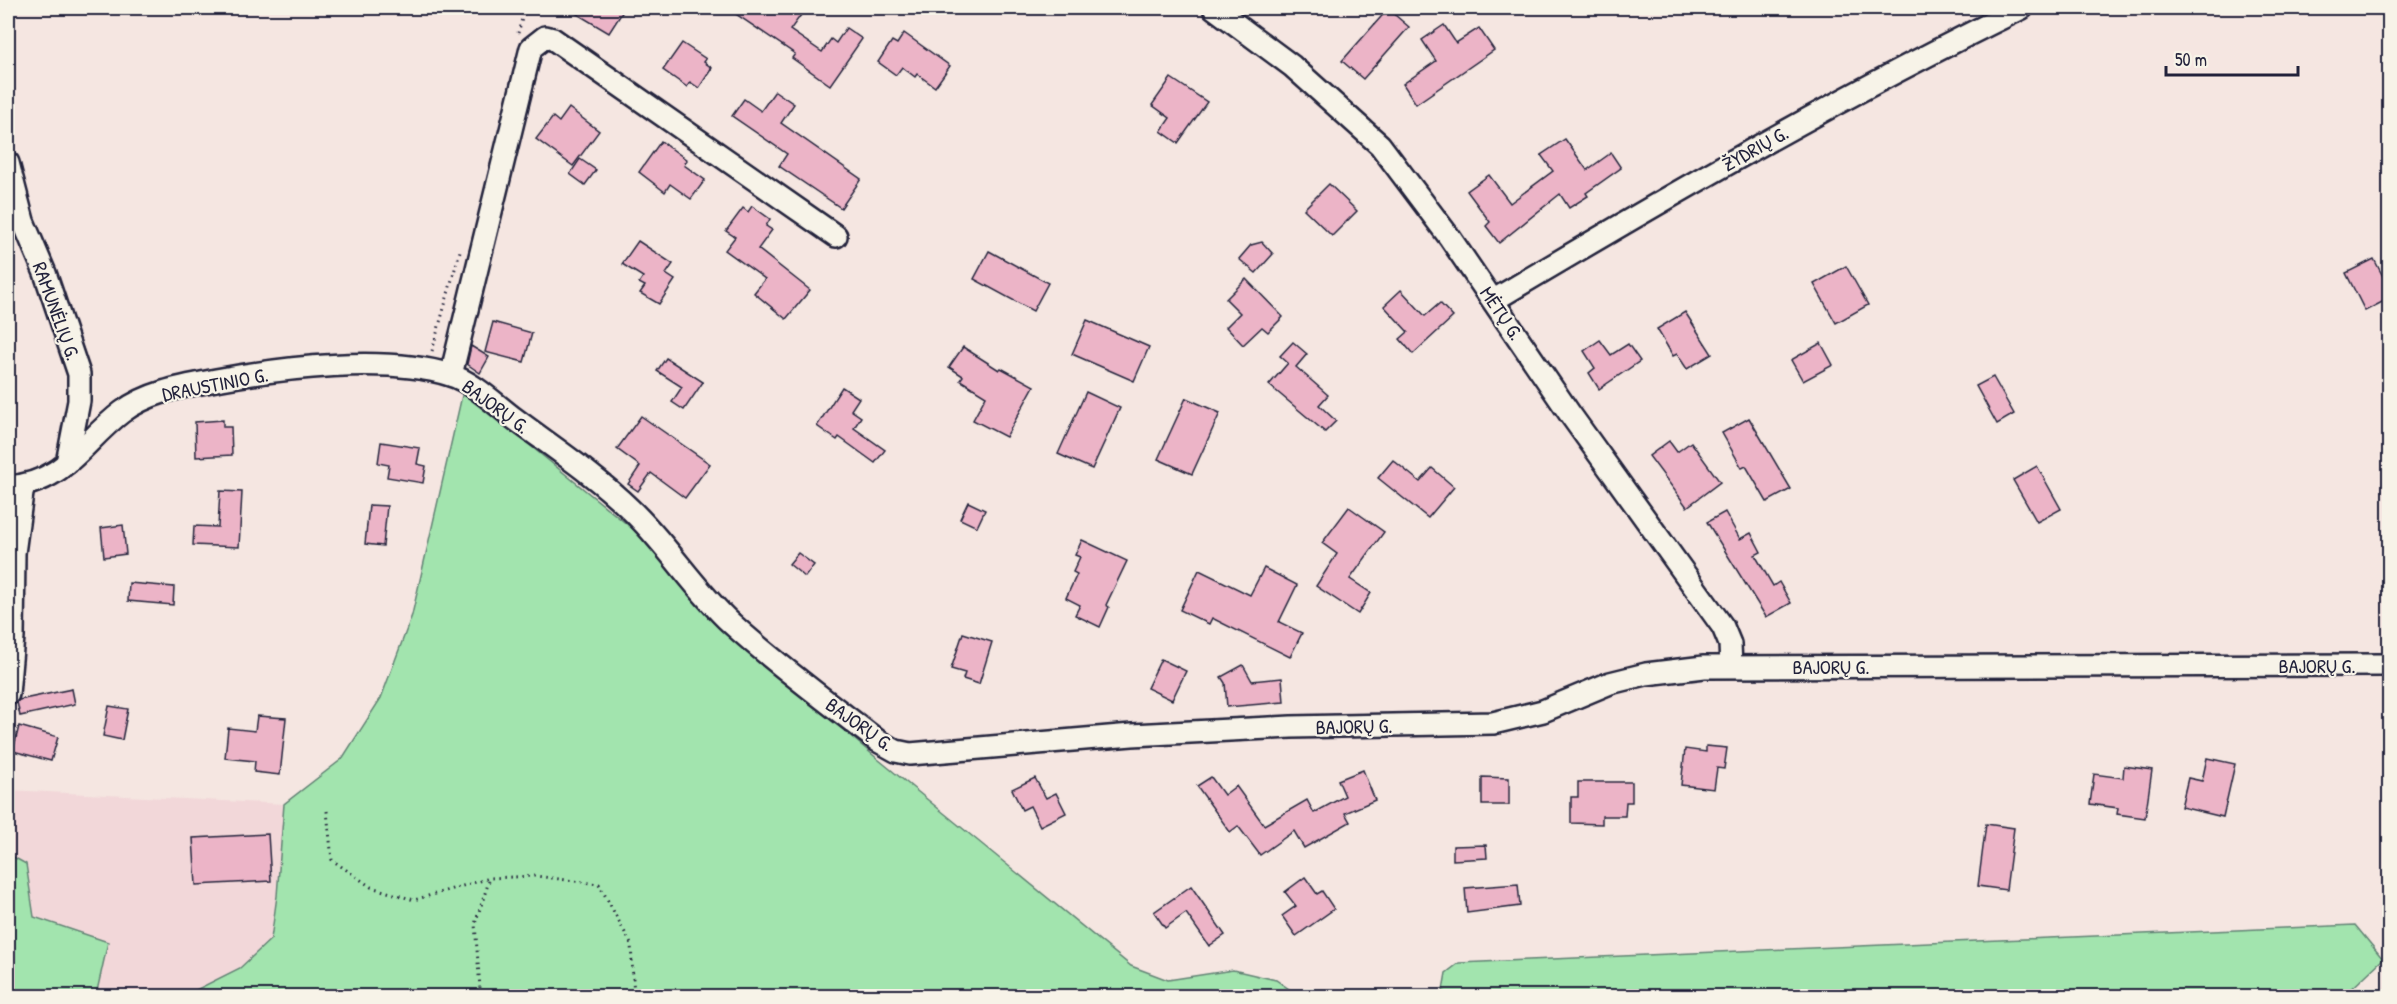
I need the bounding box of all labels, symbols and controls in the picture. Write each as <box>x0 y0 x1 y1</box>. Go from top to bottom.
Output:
scale bar <box>2166 39 2298 77</box>
text: 50 m <box>2175 47 2207 72</box>
street label: ŽYDRIŲ G. <box>1717 119 1793 177</box>
street label: RAMUNĖLIŲ G. <box>27 258 87 364</box>
street label: MĖTŲ G. <box>1474 281 1530 345</box>
street label: DRAUSTINIO G. <box>160 360 270 408</box>
street label: BAJORŲ G. <box>457 372 535 440</box>
street label: BAJORŲ G. <box>2279 652 2355 679</box>
street label: BAJORŲ G. <box>1793 653 1869 680</box>
street label: BAJORŲ G. <box>821 691 899 757</box>
street label: BAJORŲ G. <box>1315 712 1393 740</box>

